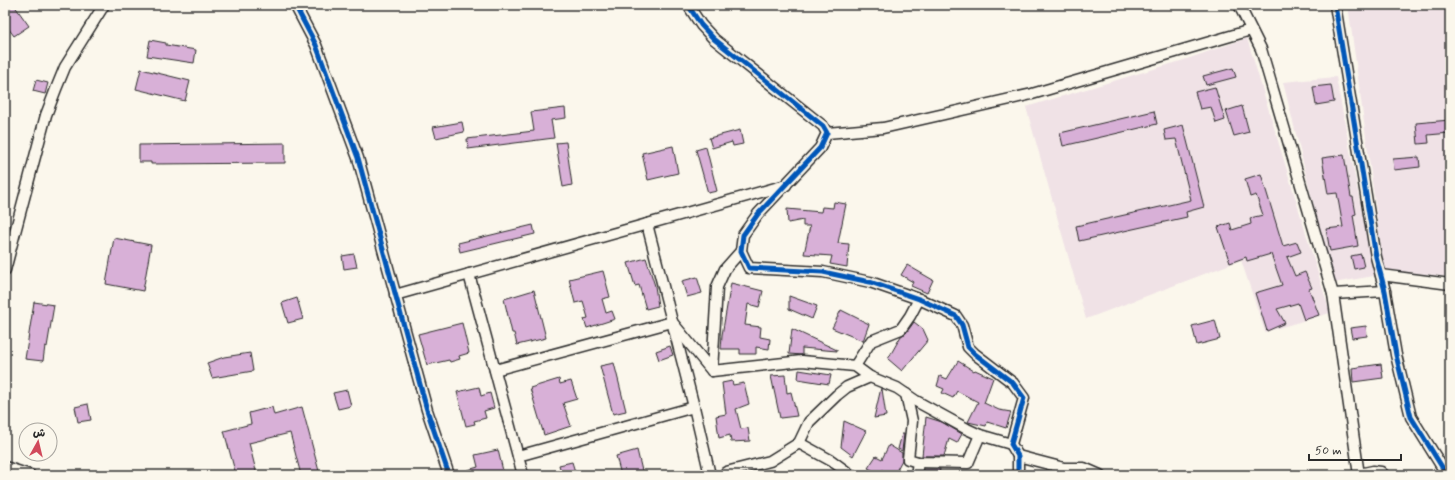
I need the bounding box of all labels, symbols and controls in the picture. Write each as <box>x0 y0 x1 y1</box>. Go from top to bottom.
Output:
north arrow <box>18 422 58 462</box>
text: ش <box>32 425 46 441</box>
scale bar <box>1309 436 1401 462</box>
text: 50 m <box>1315 443 1342 459</box>

